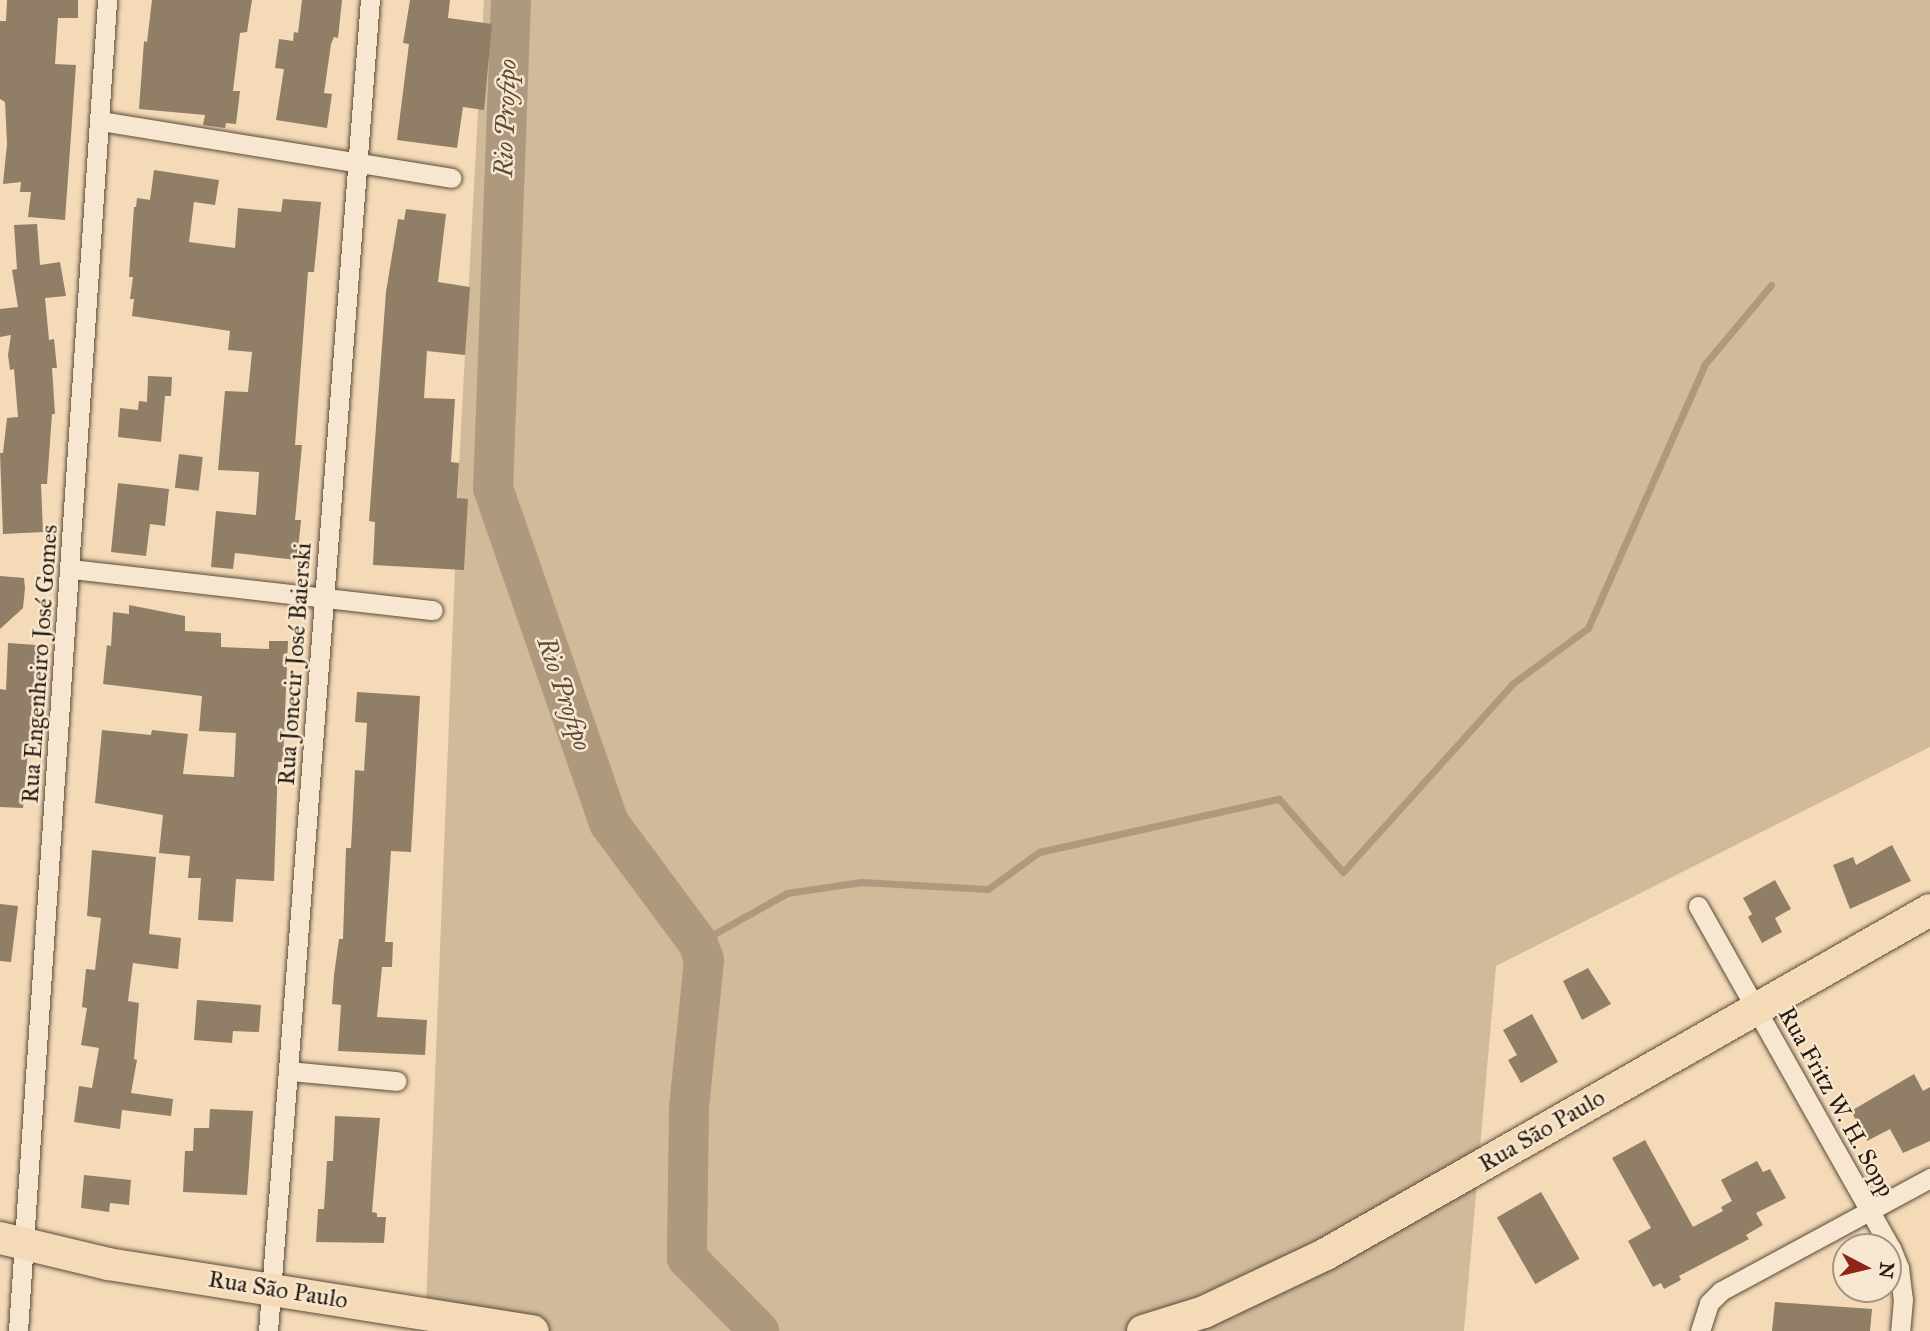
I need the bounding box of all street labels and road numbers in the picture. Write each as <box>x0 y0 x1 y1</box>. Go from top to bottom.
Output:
street label: Rua Engenheiro José Gomes <box>16 524 64 804</box>
street label: Rua Jonecir José Baierski <box>272 542 318 786</box>
street label: Rua Fritz W. H. Sopp <box>1772 1002 1900 1202</box>
street label: Rua São Paulo <box>1474 1083 1610 1179</box>
street label: Rua São Paulo <box>206 1265 350 1315</box>

